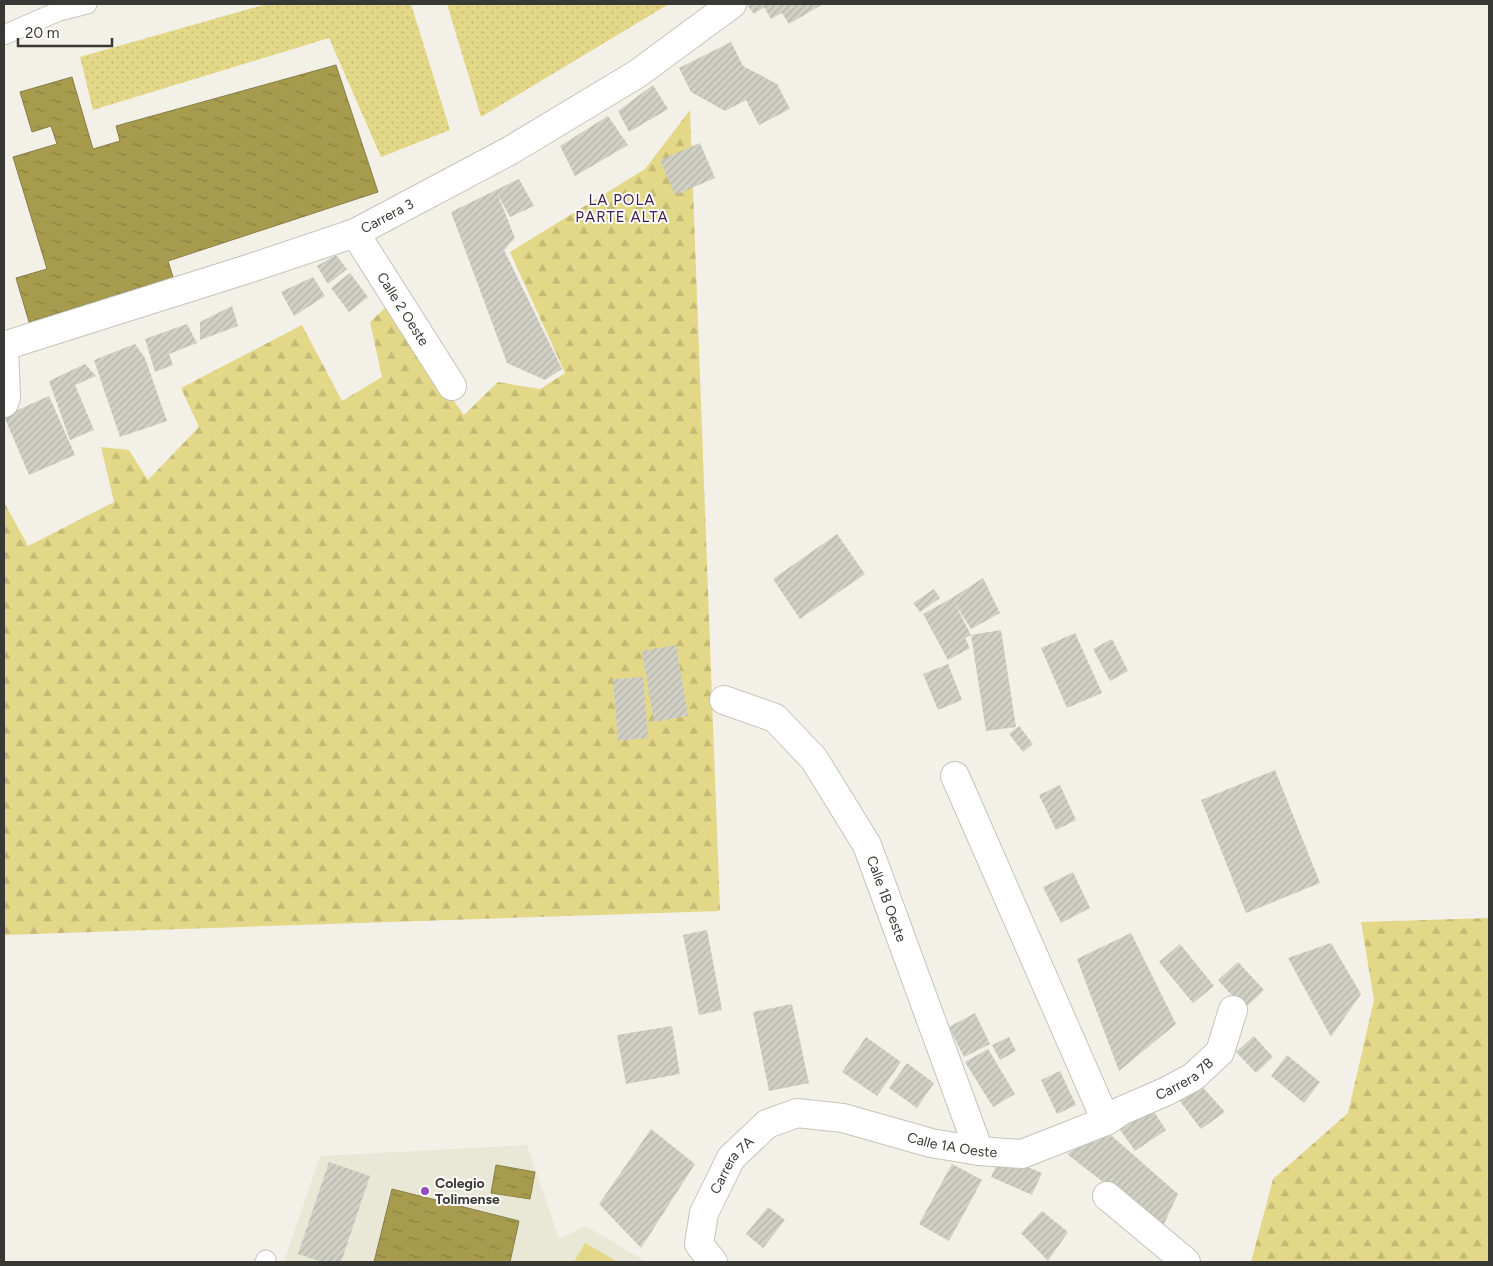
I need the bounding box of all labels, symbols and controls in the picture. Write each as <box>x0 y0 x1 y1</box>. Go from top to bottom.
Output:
scale bar <box>18 15 111 47</box>
text: 20 m <box>25 24 59 42</box>
district label: LA POLA PARTE ALTA <box>575 191 669 226</box>
street label: Carrera 3 <box>358 195 416 237</box>
street label: Calle 2 Oeste <box>374 269 433 349</box>
street label: Calle 1B Oeste <box>863 853 910 944</box>
street label: Carrera 7B <box>1153 1054 1217 1104</box>
street label: Calle 1A Oeste <box>905 1128 998 1161</box>
street label: Carrera 7A <box>706 1132 757 1197</box>
place label: Colegio Tolimense <box>435 1175 500 1208</box>
marker: Colegio Tolimense <box>419 1185 431 1197</box>

